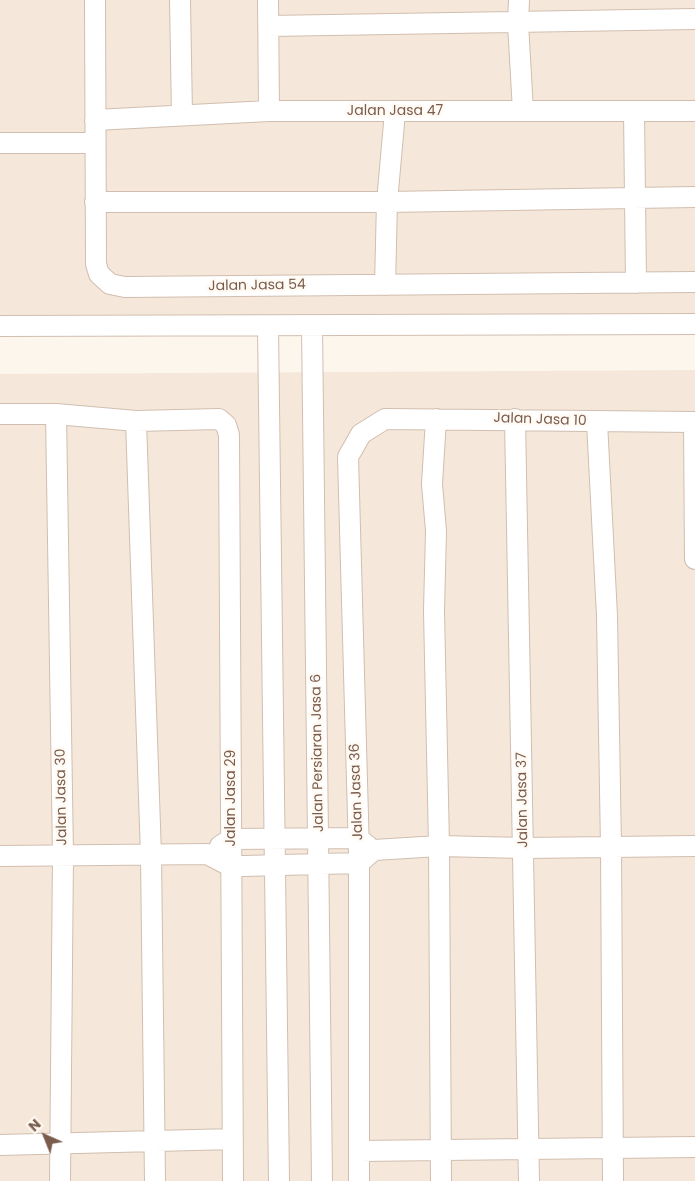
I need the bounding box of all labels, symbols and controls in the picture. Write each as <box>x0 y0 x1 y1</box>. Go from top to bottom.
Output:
street label: Jalan Jasa 47 <box>347 103 443 119</box>
street label: Jalan Jasa 54 <box>208 277 306 295</box>
street label: Jalan Jasa 10 <box>493 410 587 430</box>
street label: Jalan Persiaran Jasa 6 <box>308 674 328 832</box>
street label: Jalan Jasa 36 <box>347 743 367 841</box>
street label: Jalan Jasa 30 <box>53 748 71 846</box>
street label: Jalan Jasa 29 <box>223 750 239 846</box>
street label: Jalan Jasa 37 <box>514 752 532 848</box>
north arrow <box>20 1111 70 1161</box>
text: N <box>24 1114 45 1136</box>

